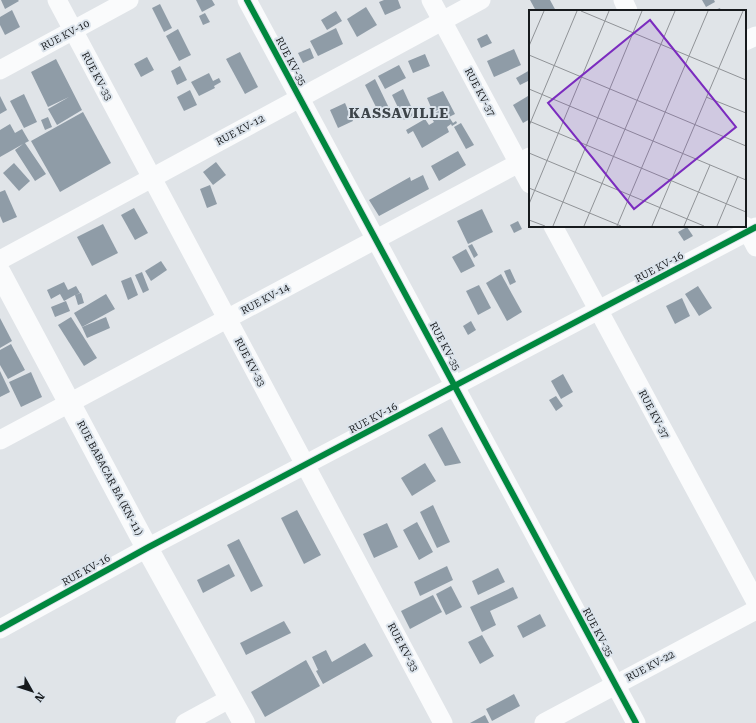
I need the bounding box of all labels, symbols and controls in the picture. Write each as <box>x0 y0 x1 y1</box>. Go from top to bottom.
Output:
inset map <box>529 10 746 227</box>
street label: RUE KV-10 <box>39 17 91 52</box>
street label: RUE KV-35 <box>274 35 309 87</box>
street label: RUE KV-33 <box>80 50 115 102</box>
street label: RUE KV-37 <box>463 66 498 118</box>
district label: KASSAVILLE <box>349 105 449 121</box>
street label: RUE KV-12 <box>214 112 266 147</box>
street label: RUE KV-16 <box>633 249 685 284</box>
street label: RUE KV-14 <box>239 281 291 316</box>
street label: RUE KV-35 <box>428 320 463 372</box>
street label: RUE KV-33 <box>233 336 268 388</box>
street label: RUE KV-37 <box>637 388 672 440</box>
street label: RUE KV-16 <box>347 400 399 435</box>
street label: RUE BABACAR BA (KN-11) <box>75 419 145 537</box>
street label: RUE KV-16 <box>60 552 112 588</box>
street label: RUE KV-35 <box>581 606 616 658</box>
street label: RUE KV-33 <box>386 621 421 673</box>
street label: RUE KV-22 <box>624 648 676 683</box>
north arrow <box>12 671 52 711</box>
text: N <box>31 690 47 705</box>

